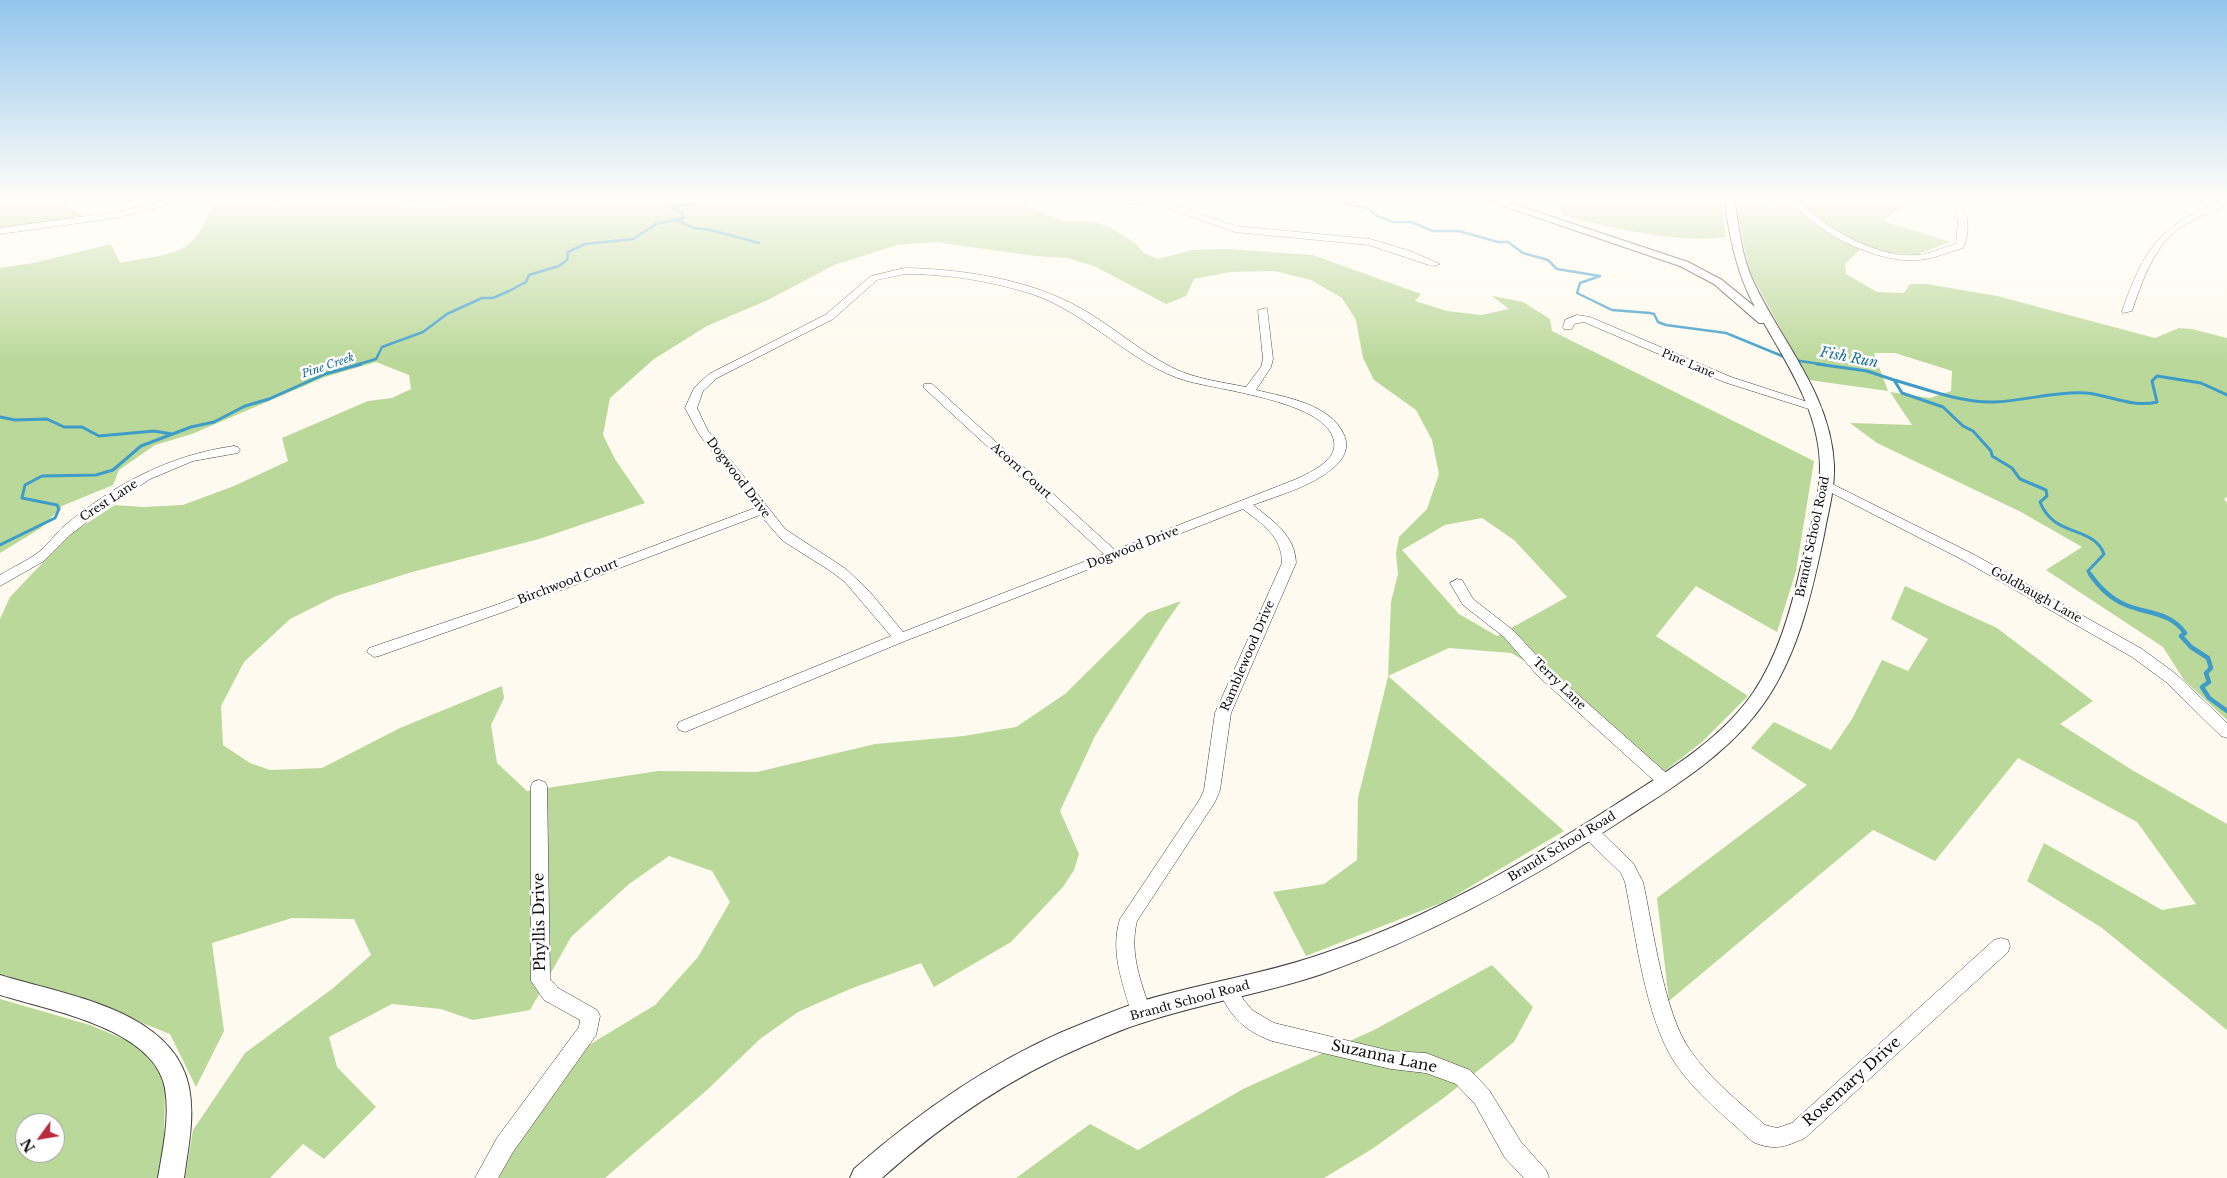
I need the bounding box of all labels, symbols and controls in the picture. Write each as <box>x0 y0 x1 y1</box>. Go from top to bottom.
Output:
water label: Fish Run <box>1819 344 1879 372</box>
street label: Pine Lane <box>1659 347 1717 381</box>
water label: Pine Creek <box>300 351 356 381</box>
street label: Dogwood Drive <box>703 435 773 521</box>
street label: Acorn Court <box>988 440 1054 502</box>
street label: Brandt School Road <box>1793 475 1833 599</box>
street label: Crest Lane <box>77 477 141 525</box>
street label: Dogwood Drive <box>1085 524 1181 572</box>
street label: Birchwood Court <box>516 556 620 608</box>
street label: Goldbaugh Lane <box>1988 564 2084 626</box>
street label: Ramblewood Drive <box>1218 598 1278 714</box>
street label: Terry Lane <box>1529 655 1589 713</box>
street label: Brandt School Road <box>1505 809 1619 885</box>
street label: Phyllis Drive <box>530 873 550 971</box>
street label: Brandt School Road <box>1129 978 1251 1024</box>
street label: Rosemary Drive <box>1799 1033 1905 1131</box>
street label: Suzanna Lane <box>1329 1037 1439 1077</box>
north arrow <box>15 1113 65 1163</box>
text: N <box>17 1135 39 1156</box>

